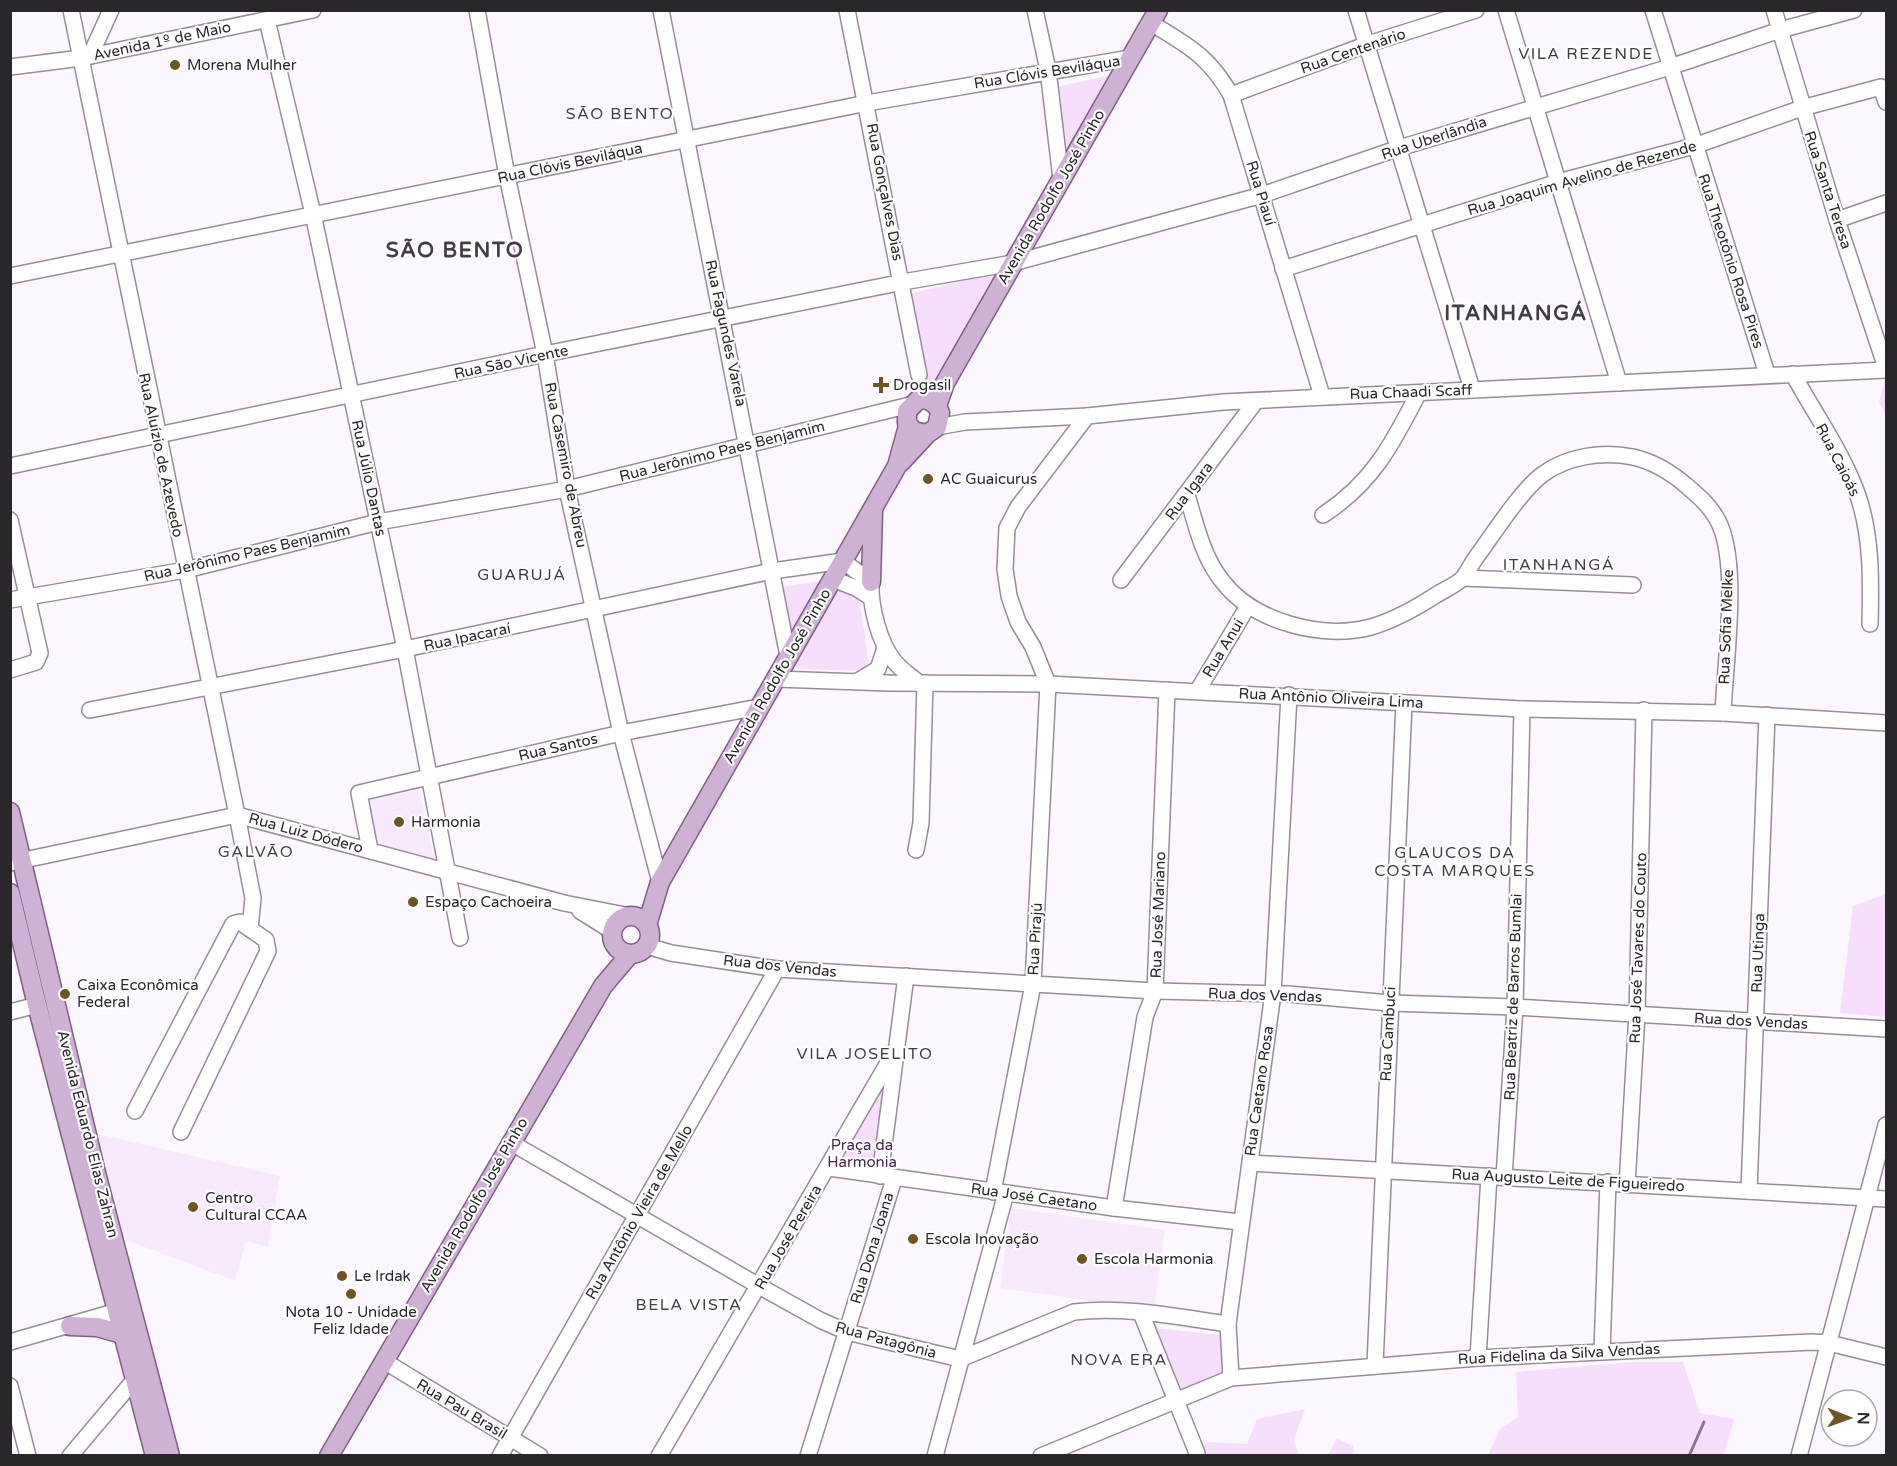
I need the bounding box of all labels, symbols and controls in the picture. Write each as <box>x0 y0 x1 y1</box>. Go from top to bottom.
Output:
street label: Avenida 1º de Maio <box>92 18 232 64</box>
street label: Rua Centenário <box>1298 25 1408 77</box>
district label: VILA REZENDE <box>1518 44 1654 64</box>
street label: Rua Clóvis Beviláqua <box>973 52 1121 92</box>
place label: Morena Mulher <box>187 56 297 74</box>
marker: Morena Mulher <box>168 58 182 72</box>
district label: SÃO BENTO <box>566 104 674 124</box>
street label: Avenida Rodolfo José Pinho <box>993 106 1109 288</box>
street label: Rua Uberlândia <box>1379 112 1489 164</box>
street label: Rua Gonçalves Dias <box>863 122 907 262</box>
street label: Rua Santa Teresa <box>1800 129 1856 251</box>
street label: Rua Joaquim Avelino de Rezende <box>1465 137 1699 219</box>
street label: Rua Clóvis Beviláqua <box>496 139 644 187</box>
street label: Rua Piauí <box>1243 158 1279 228</box>
street label: Rua Theotônio Rosa Pires <box>1694 171 1768 351</box>
district label: SÃO BENTO <box>386 238 524 263</box>
street label: Rua Fagundes Varela <box>702 258 750 408</box>
district label: ITANHANGÁ <box>1444 300 1588 326</box>
street label: Rua São Vicente <box>452 341 570 383</box>
street label: Rua Aluízio de Azevedo <box>135 371 187 539</box>
place label: Drogasil <box>893 376 951 394</box>
marker: Drogasil <box>874 378 888 392</box>
street label: Rua Casemiro de Abreu <box>541 381 591 549</box>
street label: Rua Chaadi Scaff <box>1349 381 1473 403</box>
street label: Rua Jerônimo Paes Benjamim <box>617 417 827 485</box>
street label: Rua Júlio Dantas <box>348 418 390 538</box>
street label: Rua Caioás <box>1812 420 1864 500</box>
street label: Rua Igara <box>1161 458 1217 524</box>
place label: AC Guaicurus <box>940 470 1037 488</box>
marker: AC Guaicurus <box>921 472 935 486</box>
street label: Rua Jerônimo Paes Benjamim <box>142 520 352 586</box>
district label: ITANHANGÁ <box>1503 555 1615 575</box>
district label: GUARUJÁ <box>477 565 567 585</box>
street label: Rua Sofia Melke <box>1715 569 1737 685</box>
street label: Avenida Rodolfo José Pinho <box>719 585 835 767</box>
street label: Rua Anui <box>1198 615 1248 681</box>
street label: Rua Ipacaraí <box>422 619 512 655</box>
street label: Rua Antônio Oliveira Lima <box>1238 684 1424 712</box>
street label: Rua Santos <box>517 729 599 765</box>
street label: Rua Luiz Dódero <box>247 809 365 857</box>
place label: Harmonia <box>411 813 481 831</box>
marker: Harmonia <box>392 815 406 829</box>
district label: GALVÃO <box>218 842 294 862</box>
district label: GLAUCOS DA COSTA MARQUES <box>1374 843 1536 881</box>
street label: Rua José Mariano <box>1147 851 1169 979</box>
street label: Rua José Tavares do Couto <box>1626 852 1650 1044</box>
place label: Espaço Cachoeira <box>425 893 552 911</box>
street label: Rua Beatriz de Barros Bumlai <box>1500 893 1526 1101</box>
marker: Espaço Cachoeira <box>406 895 420 909</box>
street label: Rua Pirajú <box>1024 902 1046 976</box>
street label: Rua Utinga <box>1748 913 1768 993</box>
street label: Rua dos Vendas <box>722 951 838 981</box>
place label: Caixa Econômica Federal <box>77 976 199 1011</box>
street label: Rua dos Vendas <box>1208 984 1322 1006</box>
street label: Rua Cambuci <box>1377 986 1399 1082</box>
marker: Caixa Econômica Federal <box>58 987 72 1001</box>
street label: Rua dos Vendas <box>1694 1009 1808 1033</box>
street label: Rua Caetano Rosa <box>1241 1025 1277 1157</box>
street label: Avenida Eduardo Elias Zahran <box>53 1028 123 1240</box>
district label: VILA JOSELITO <box>797 1044 933 1064</box>
street label: Avenida Rodolfo José Pinho <box>416 1114 532 1296</box>
street label: Rua Antônio Vieira de Mello <box>582 1122 696 1302</box>
park label: Praça da Harmonia <box>827 1136 897 1171</box>
street label: Rua Augusto Leite de Figueiredo <box>1451 1165 1685 1195</box>
street label: Rua José Caetano <box>970 1179 1098 1215</box>
street label: Rua José Pereira <box>751 1181 825 1293</box>
place label: Centro Cultural CCAA <box>205 1189 307 1224</box>
street label: Rua Dona Joana <box>846 1190 898 1306</box>
marker: Centro Cultural CCAA <box>186 1200 200 1214</box>
place label: Escola Inovação <box>925 1230 1039 1248</box>
marker: Escola Inovação <box>906 1232 920 1246</box>
place label: Escola Harmonia <box>1094 1250 1214 1268</box>
marker: Escola Harmonia <box>1075 1252 1089 1266</box>
place label: Le Irdak <box>354 1267 411 1285</box>
marker: Le Irdak <box>335 1269 349 1283</box>
marker: Nota 10 - Unidade Feliz Idade <box>344 1287 358 1301</box>
district label: BELA VISTA <box>636 1295 742 1315</box>
place label: Nota 10 - Unidade Feliz Idade <box>285 1303 417 1338</box>
street label: Rua Patagônia <box>833 1318 939 1362</box>
street label: Rua Fidelina da Silva Vendas <box>1457 1340 1661 1368</box>
district label: NOVA ERA <box>1070 1350 1168 1370</box>
street label: Rua Pau Brasil <box>413 1375 511 1443</box>
north arrow <box>1819 1388 1879 1448</box>
text: N <box>1853 1412 1873 1425</box>

